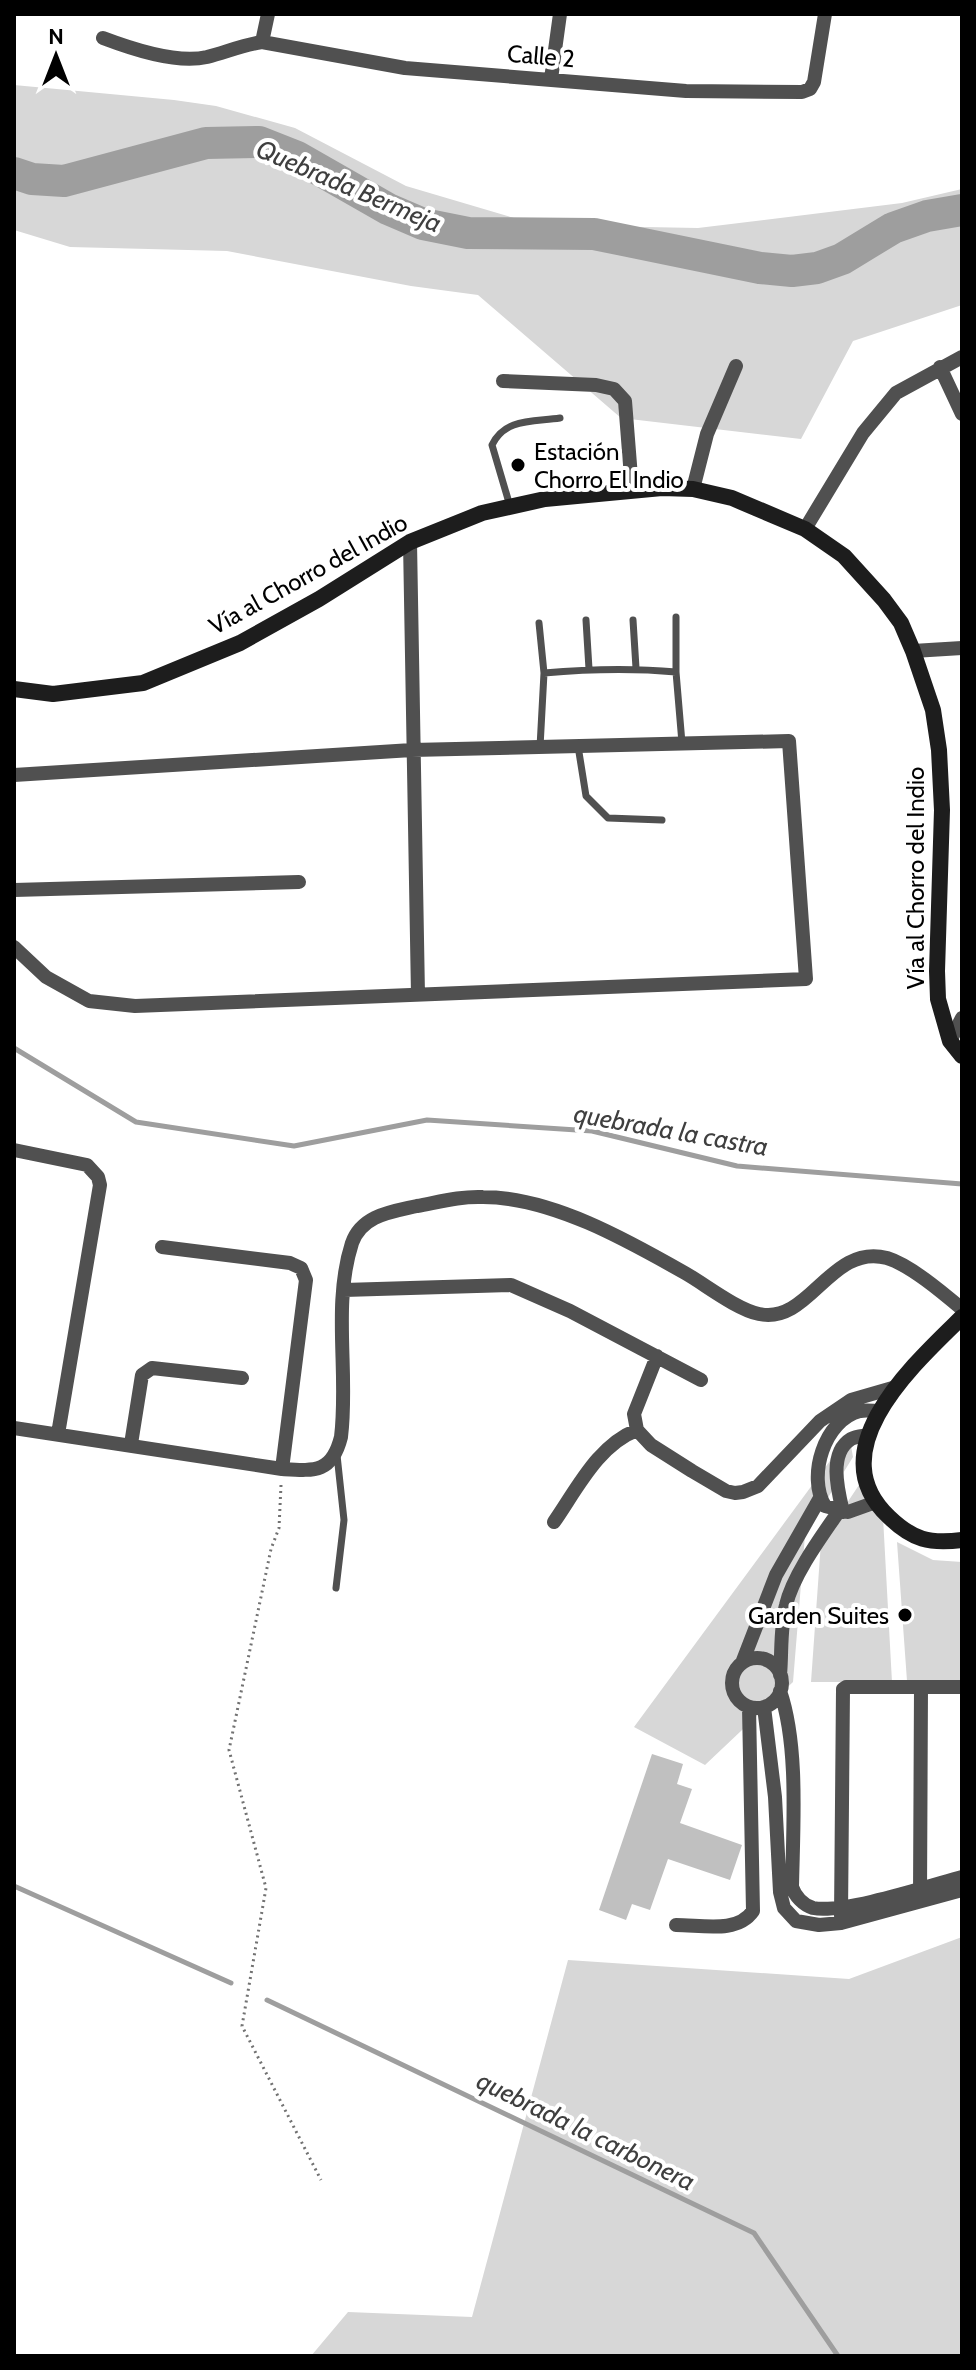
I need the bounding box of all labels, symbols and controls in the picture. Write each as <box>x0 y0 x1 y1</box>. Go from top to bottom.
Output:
north arrow <box>16 16 96 96</box>
text: N <box>48 23 64 50</box>
street label: Calle 2 <box>506 39 576 73</box>
water label: Quebrada Bermeja <box>252 133 446 239</box>
place label: Estación Chorro El Indio <box>534 437 684 494</box>
marker: Estación Chorro El Indio <box>509 456 527 474</box>
street label: Vía al Chorro del Indio <box>204 507 412 641</box>
street label: Vía al Chorro del Indio <box>901 767 930 989</box>
water label: quebrada la castra <box>571 1097 771 1163</box>
place label: Garden Suites <box>748 1601 889 1630</box>
marker: Garden Suites <box>896 1606 914 1624</box>
water label: quebrada la carbonera <box>472 2064 700 2198</box>

